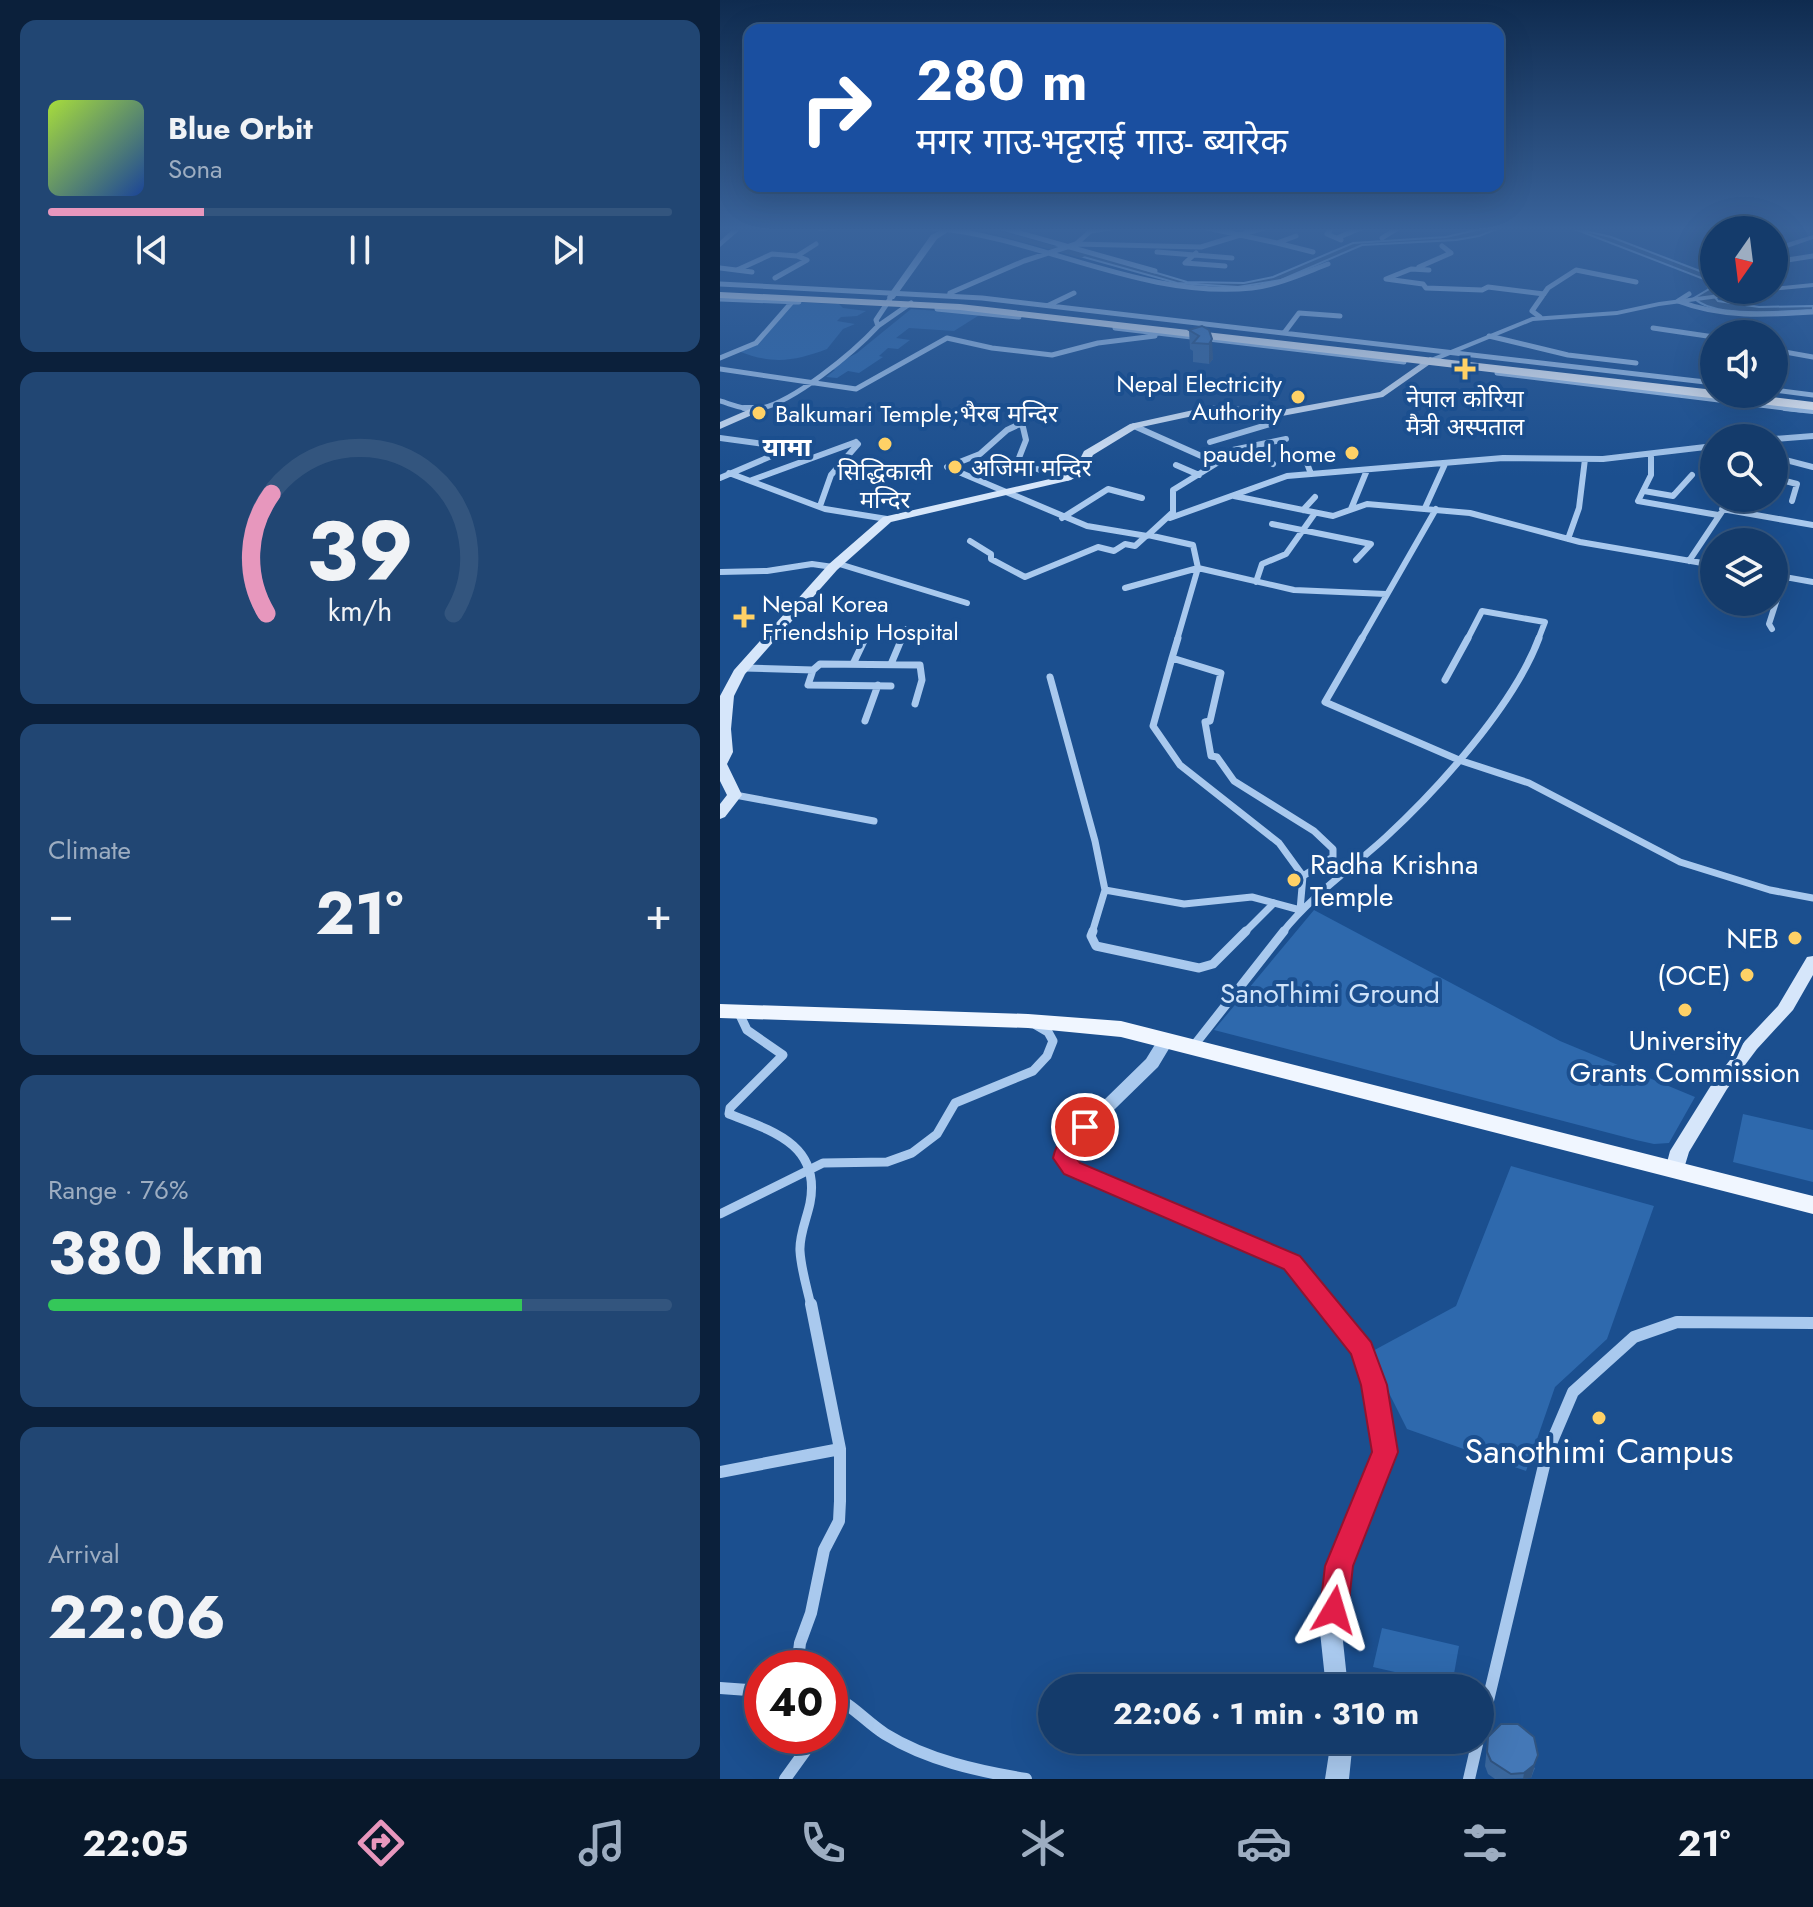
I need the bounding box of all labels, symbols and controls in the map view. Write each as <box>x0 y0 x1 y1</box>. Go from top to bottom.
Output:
text: 280 m <box>916 40 1088 121</box>
icon: right <box>784 56 888 160</box>
text: Blue Orbit <box>168 107 313 150</box>
text: मगर गाउ-भट्टराई गाउ- ब्यारेक <box>916 115 1288 167</box>
text: Sona <box>168 150 223 188</box>
north arrow <box>1700 216 1788 304</box>
map controls <box>1700 216 1788 616</box>
icon: previous <box>130 228 174 272</box>
icon: pause <box>338 228 382 272</box>
icon: next <box>546 228 590 272</box>
button: sound <box>1700 320 1788 408</box>
marker: नेपाल कोरिया मैत्री अस्पताल <box>1454 358 1476 380</box>
place label: Nepal Electricity Authority <box>1116 366 1282 429</box>
place label: नेपाल कोरिया मैत्री अस्पताल <box>1406 381 1525 444</box>
marker: Nepal Electricity Authority <box>1289 388 1307 406</box>
place label: Balkumari Temple;भैरब मन्दिर <box>775 396 1059 431</box>
marker: Balkumari Temple;भैरब मन्दिर <box>750 404 768 422</box>
button: search <box>1700 424 1788 512</box>
district label: यामा <box>763 428 813 466</box>
marker: सिद्धिकाली मन्दिर <box>876 435 894 453</box>
place label: paudel home <box>1203 436 1336 471</box>
marker: paudel home <box>1343 444 1361 462</box>
place label: अजिमा मन्दिर <box>971 450 1093 485</box>
place label: सिद्धिकाली मन्दिर <box>838 454 933 517</box>
marker: अजिमा मन्दिर <box>946 458 964 476</box>
text: 39 <box>306 490 414 610</box>
button: layers <box>1700 528 1788 616</box>
place label: Nepal Korea Friendship Hospital <box>762 586 959 649</box>
text: km/h <box>328 590 392 632</box>
marker: Nepal Korea Friendship Hospital <box>733 606 755 628</box>
text: Climate <box>48 831 131 869</box>
place label: Radha Krishna Temple <box>1310 844 1479 917</box>
text: 21° <box>316 870 403 957</box>
marker: Radha Krishna Temple <box>1285 871 1303 889</box>
text: − <box>48 882 74 946</box>
text: + <box>645 882 672 946</box>
place label: NEB <box>1726 918 1779 959</box>
marker: NEB <box>1786 929 1804 947</box>
place label: (OCE) <box>1657 955 1731 996</box>
marker: (OCE) <box>1738 966 1756 984</box>
park label: SanoThimi Ground <box>1220 973 1440 1014</box>
marker: University Grants Commission <box>1676 1001 1694 1019</box>
place label: University Grants Commission <box>1569 1020 1801 1093</box>
pin <box>1051 1093 1119 1161</box>
icon: arrive <box>1063 1105 1107 1149</box>
text: Range · 76% <box>48 1171 188 1209</box>
text: 380 km <box>48 1210 264 1297</box>
marker: Sanothimi Campus <box>1590 1409 1608 1427</box>
place label: Sanothimi Campus <box>1465 1427 1733 1476</box>
text: Arrival <box>48 1535 120 1573</box>
position arrow <box>1292 1568 1376 1652</box>
text: 22:06 <box>48 1574 226 1661</box>
speed limit sign: 40 <box>744 1650 848 1754</box>
text: 22:06 · 1 min · 310 m <box>1113 1692 1419 1735</box>
icon: directions <box>353 1815 409 1871</box>
icon: music <box>574 1815 630 1871</box>
icon: phone <box>795 1815 851 1871</box>
icon: climate <box>1015 1815 1071 1871</box>
icon: car <box>1236 1815 1292 1871</box>
icon: filters <box>1457 1815 1513 1871</box>
text: 22:05 <box>82 1817 188 1869</box>
text: 21° <box>1678 1817 1731 1869</box>

